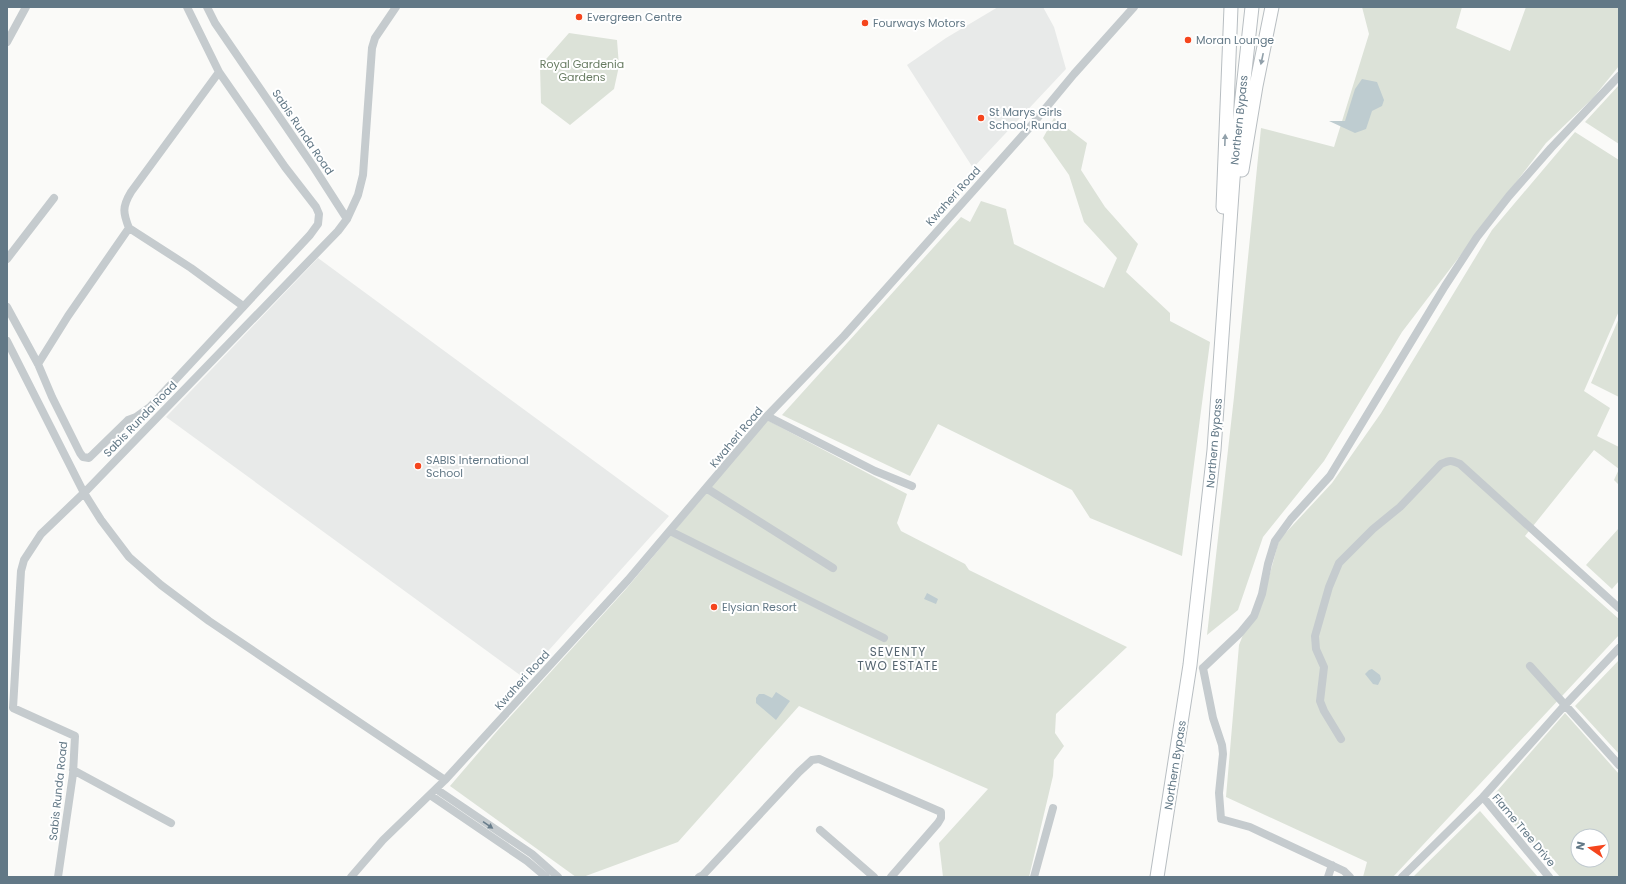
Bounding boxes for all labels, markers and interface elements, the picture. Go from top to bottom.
place label: Evergreen Centre [587,9,682,25]
marker: Evergreen Centre [574,12,584,22]
place label: Fourways Motors [873,15,966,31]
marker: Fourways Motors [860,18,870,28]
place label: Moran Lounge [1196,32,1274,48]
marker: Moran Lounge [1183,35,1193,45]
one-way arrow [1258,53,1264,65]
park label: Royal Gardenia Gardens [540,56,624,85]
street label: Northern Bypass [1226,74,1252,166]
street label: Sabis Runda Road [268,86,338,178]
place label: St Marys Girls School, Runda [989,104,1067,133]
marker: St Marys Girls School, Runda [976,113,986,123]
one-way arrow [1222,134,1229,146]
street label: Kwaheri Road [922,163,984,229]
street label: Sabis Runda Road [100,378,180,460]
street label: Northern Bypass [1202,397,1226,489]
street label: Kwaheri Road [706,403,766,471]
place label: SABIS International School [426,452,529,481]
marker: SABIS International School [413,461,423,471]
place label: Elysian Resort [722,599,797,615]
marker: Elysian Resort [709,602,719,612]
district label: SEVENTY TWO ESTATE [857,643,939,674]
street label: Kwaheri Road [491,647,553,713]
street label: Northern Bypass [1160,719,1190,811]
street label: Sabis Runda Road [45,740,71,842]
street label: Flame Tree Drive [1489,790,1559,870]
one-way arrow [483,821,494,829]
north arrow [1570,828,1610,868]
text: N [1572,840,1589,852]

